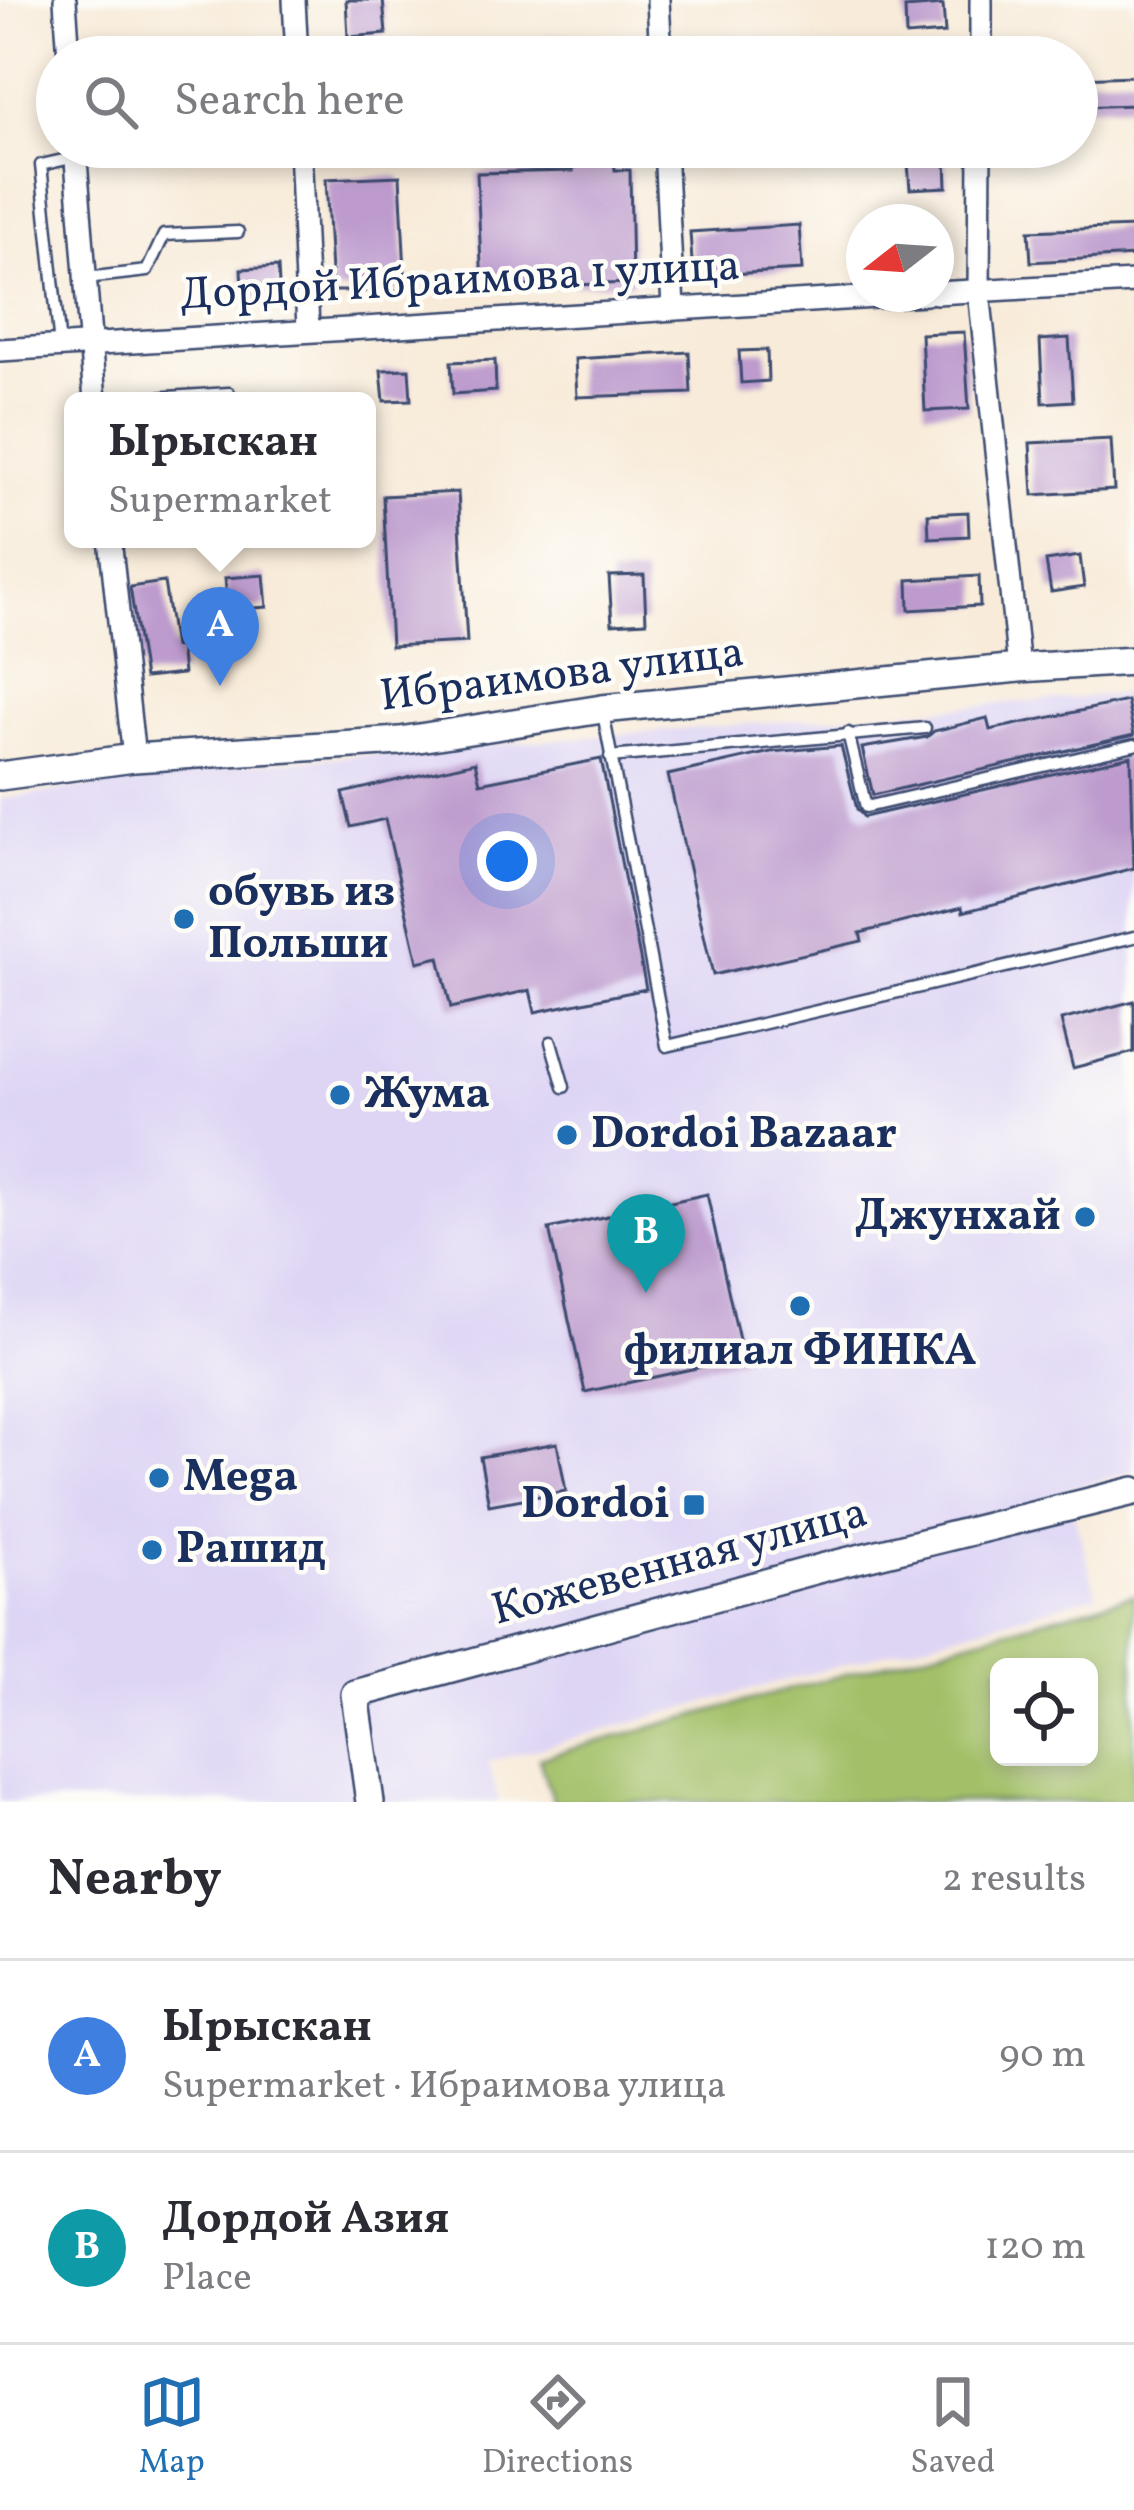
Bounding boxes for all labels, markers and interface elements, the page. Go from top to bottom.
search box [36,36,1098,168]
icon: search [78,69,144,135]
text: Search here [174,71,405,134]
north arrow [846,204,954,312]
street label: Дордой Ибраимова 1 улица [178,236,742,328]
popup [64,392,376,548]
text: Ырыскан [108,412,318,475]
text: Supermarket [108,475,332,529]
pin: A [181,587,259,686]
street label: Ибраимова улица [376,622,748,730]
your location [477,831,537,891]
place label: обувь из Польши [208,862,395,977]
marker: обувь из Польши [171,906,197,932]
place label: Жума [364,1064,490,1127]
marker: Жума [327,1082,353,1108]
place label: Dordoi Bazaar [591,1104,897,1167]
marker: Dordoi Bazaar [554,1122,580,1148]
place label: Джунхай [855,1186,1061,1249]
pin: B [607,1194,685,1293]
marker: Джунхай [1072,1204,1098,1230]
marker: филиал ФИНКА [787,1293,813,1319]
place label: филиал ФИНКА [623,1321,977,1384]
place label: Mega [183,1447,298,1510]
marker: Mega [146,1465,172,1491]
place label: Dordoi [521,1474,670,1537]
street label: Кожевенная улица [485,1483,875,1643]
marker: Dordoi [681,1492,707,1518]
place label: Рашид [176,1519,326,1582]
marker: Рашид [139,1537,165,1563]
map controls [990,1658,1098,1766]
button: locate [990,1658,1098,1766]
text: Nearby [48,1845,222,1916]
text: 2 results [942,1853,1086,1907]
text: Ырыскан [162,1997,372,2060]
text: A [73,2029,101,2083]
text: 90 m [999,2029,1086,2083]
text: Supermarket · Ибраимова улица [162,2060,726,2114]
text: Дордой Азия [162,2189,449,2252]
text: B [74,2221,100,2275]
text: 120 m [985,2221,1086,2275]
text: Place [162,2252,252,2306]
tab: Map [139,2369,205,2487]
tab: Directions [482,2369,633,2487]
tab: Saved [910,2369,995,2487]

